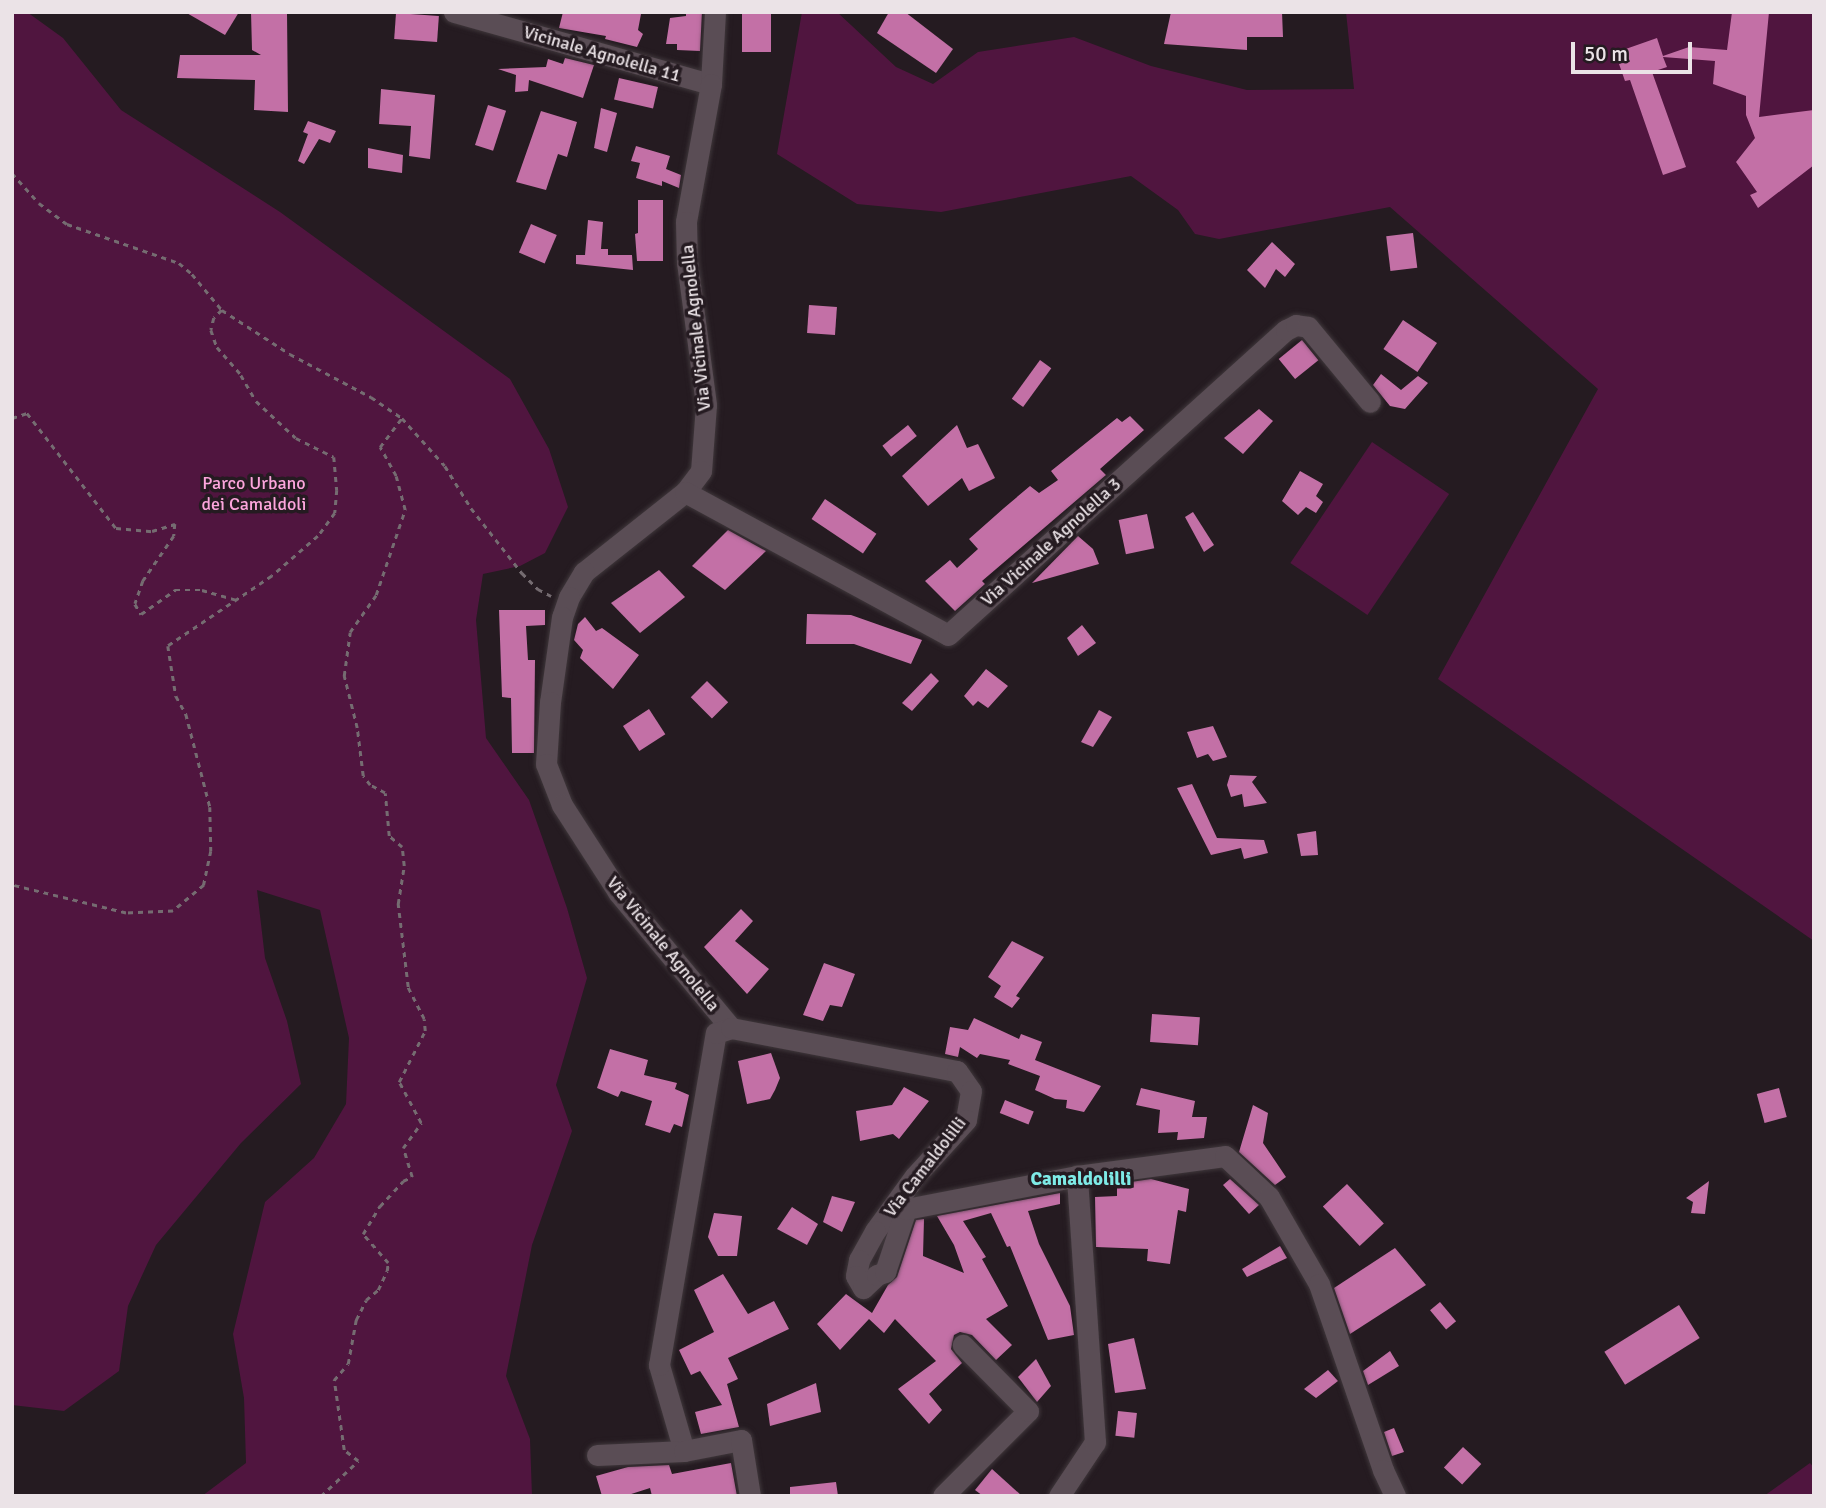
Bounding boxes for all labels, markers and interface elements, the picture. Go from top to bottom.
street label: Vicinale Agnolella 11 [521,21,683,87]
scale bar [1574,28,1695,72]
text: 50 m [1584,41,1628,67]
street label: Via Vicinale Agnolella [677,244,715,412]
park label: Parco Urbano dei Camaldoli [202,473,306,516]
street label: Via Vicinale Agnolella 3 [977,473,1125,611]
street label: Via Vicinale Agnolella [602,872,724,1016]
street label: Via Camaldolilli [879,1113,971,1221]
district label: Camaldolilli [1031,1169,1131,1191]

